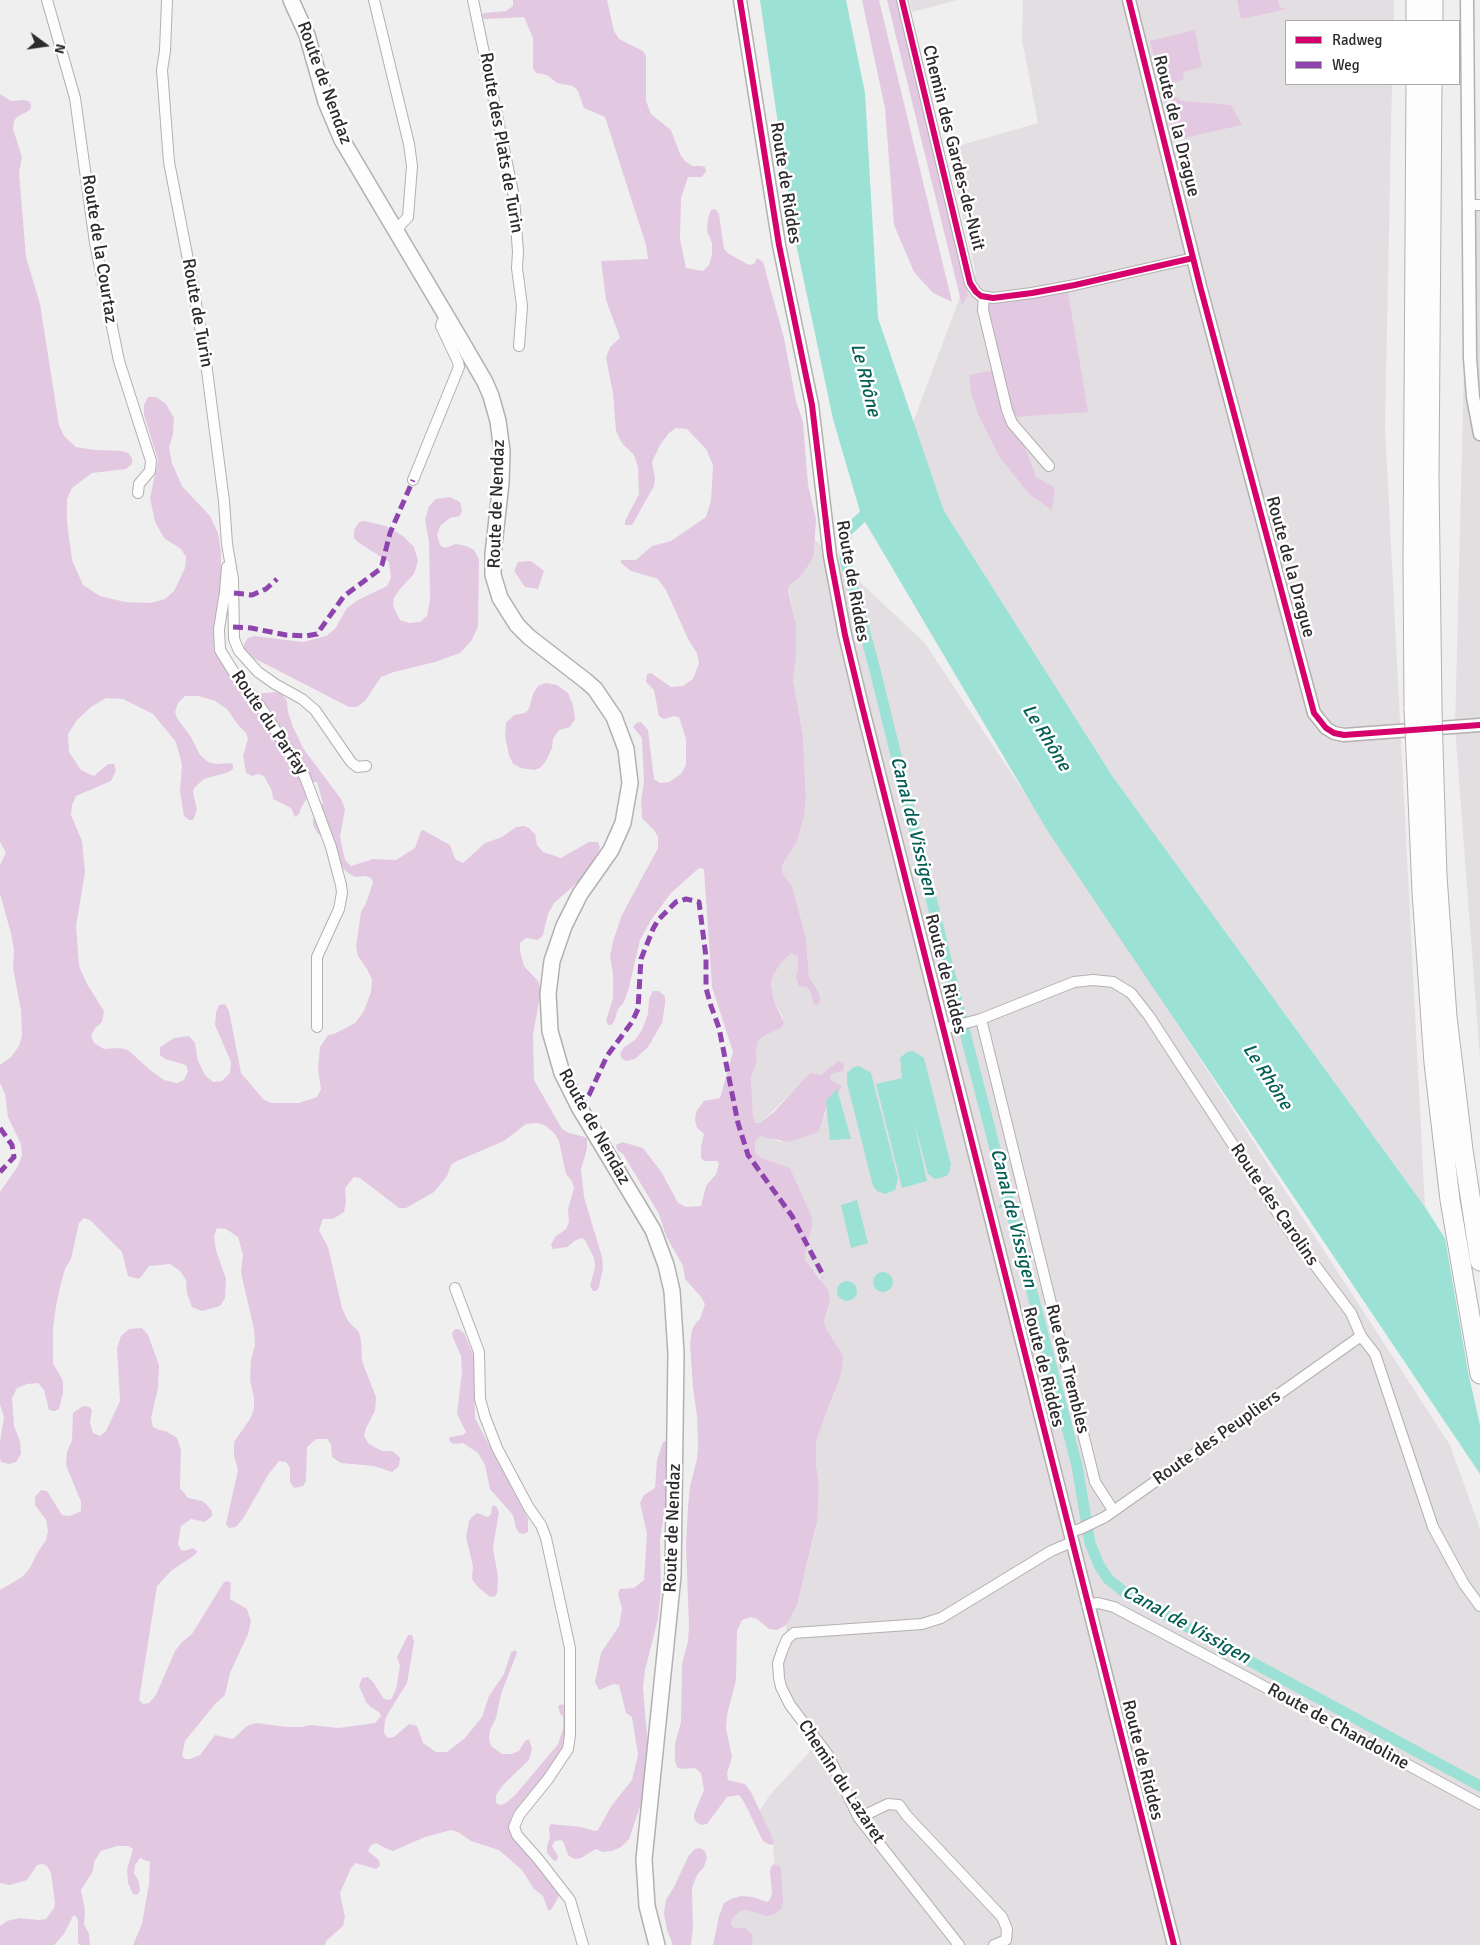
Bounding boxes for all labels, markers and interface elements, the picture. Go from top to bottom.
street label: Route de Nendaz [292,19,356,147]
north arrow [20,20,70,70]
legend [1285,20,1460,85]
text: Radweg [1332,31,1382,49]
text: N [51,42,69,56]
street label: Chemin des Gardes-de-Nuit [917,43,989,253]
street label: Route des Plats de Turin [474,51,528,235]
street label: Route de la Drague [1148,53,1204,199]
text: Weg [1332,56,1360,74]
street label: Route de Riddes [765,121,805,245]
street label: Route de la Courtaz [77,173,121,325]
street label: Route de Turin [177,257,217,369]
water label: Le Rhône [845,341,885,419]
street label: Route de Nendaz [484,439,510,569]
street label: Route de la Drague [1261,494,1319,640]
street label: Route de Riddes [831,519,873,643]
street label: Route du Parfay [226,667,312,779]
water label: Le Rhône [1017,700,1075,776]
water label: Canal de Vissigen [885,754,941,898]
street label: Route de Riddes [920,912,970,1036]
water label: Le Rhône [1237,1039,1297,1115]
street label: Route de Nendaz [553,1065,635,1189]
street label: Route des Carolins [1225,1140,1323,1270]
water label: Canal de Vissigen [985,1146,1041,1290]
street label: Rue des Trembles [1040,1302,1094,1436]
street label: Route de Riddes [1018,1305,1068,1429]
street label: Route des Peupliers [1149,1386,1285,1490]
street label: Route de Nendaz [660,1463,686,1593]
water label: Canal de Vissigen [1118,1581,1254,1669]
street label: Route de Chandoline [1263,1679,1413,1775]
street label: Route de Riddes [1117,1698,1167,1822]
street label: Chemin du Lazaret [793,1716,889,1848]

